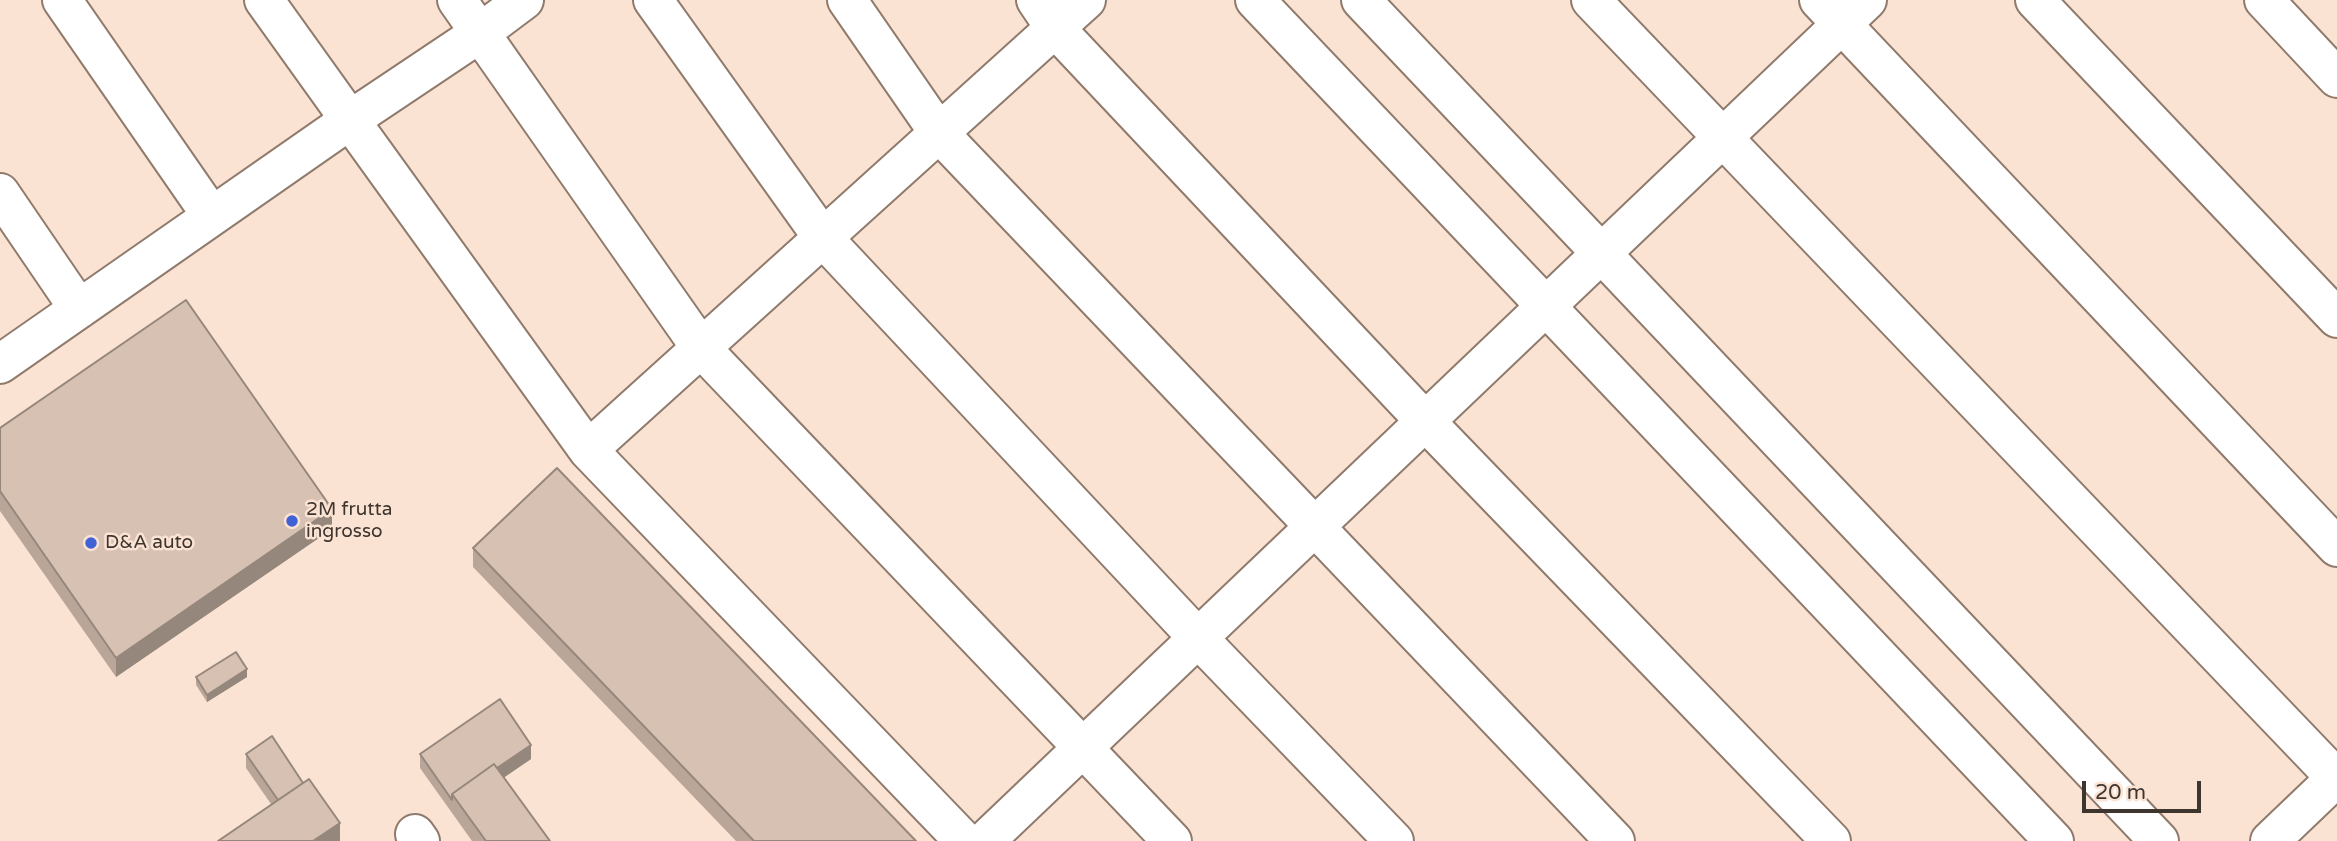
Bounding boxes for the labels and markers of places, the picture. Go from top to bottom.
place label: 2M frutta ingrosso [306,499,393,543]
marker: 2M frutta ingrosso [284,513,300,529]
place label: D&A auto [105,532,193,554]
marker: D&A auto [83,535,99,551]

